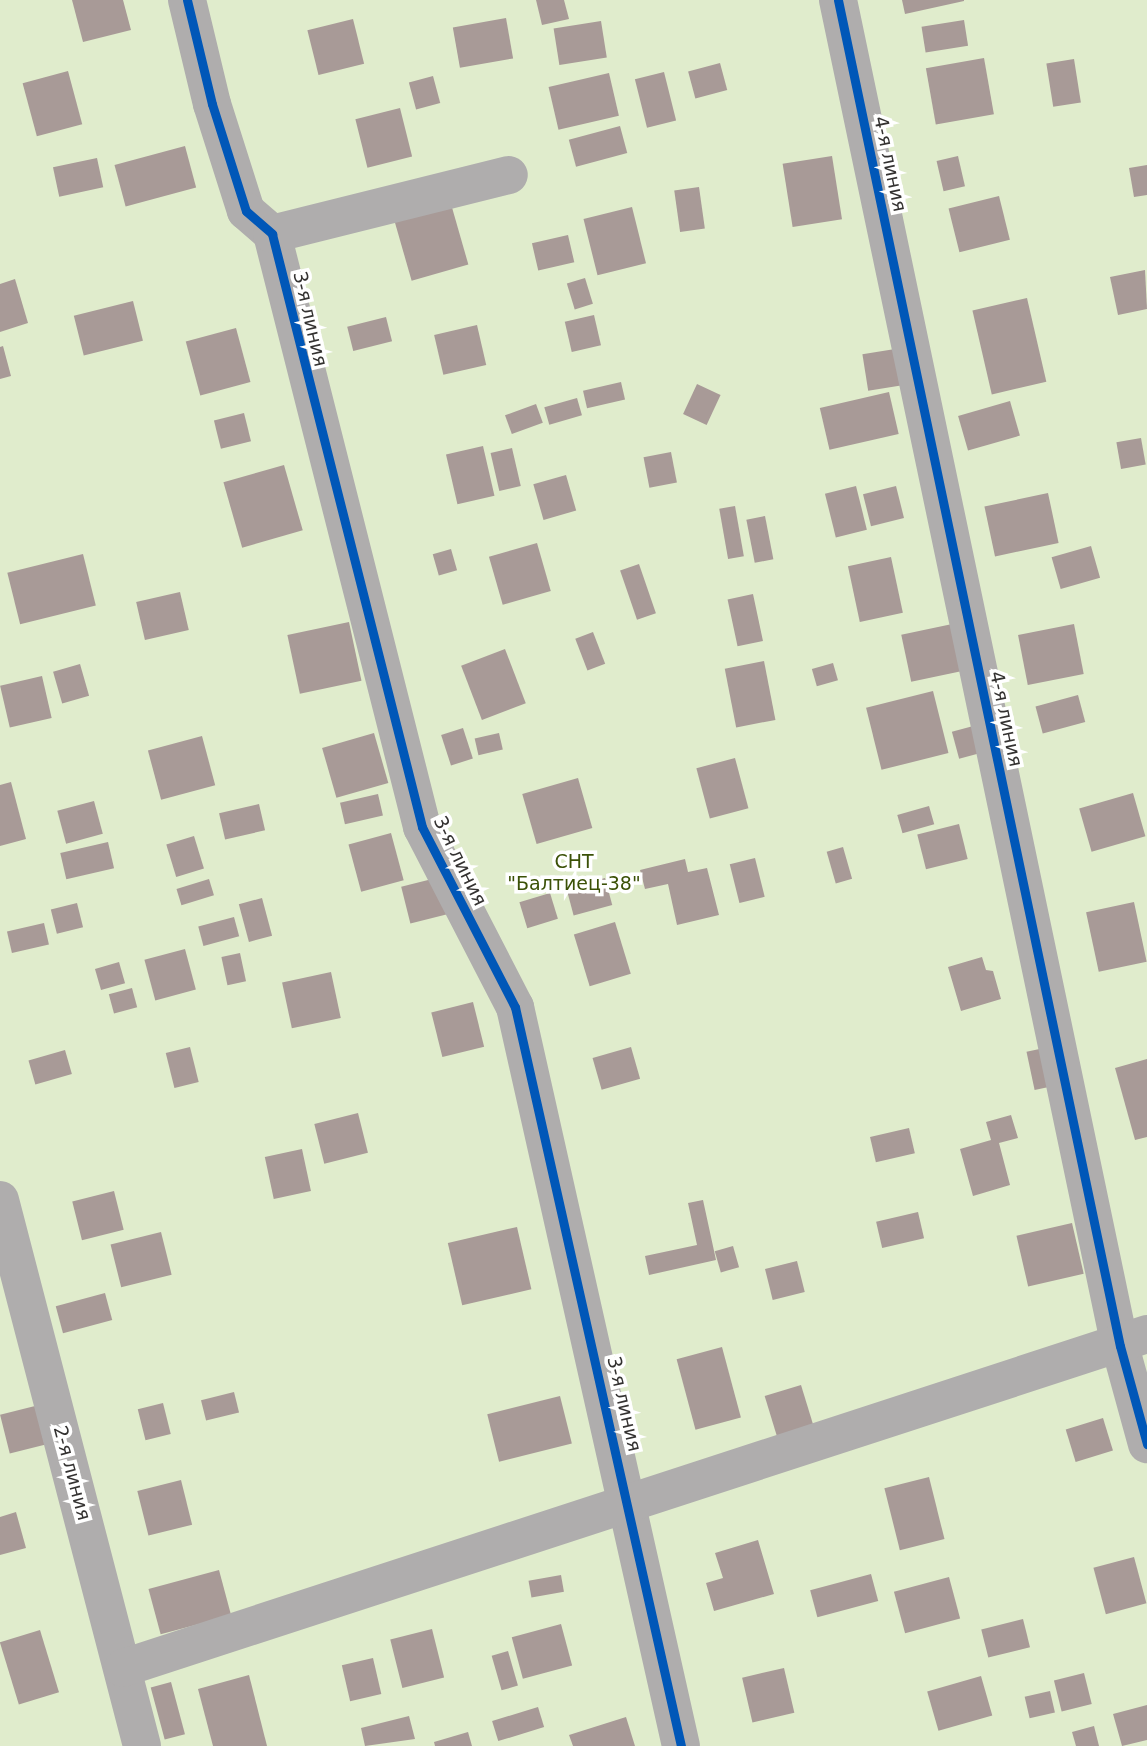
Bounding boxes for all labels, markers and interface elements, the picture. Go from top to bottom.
street label: 4-я линия [869,114,911,214]
street label: 3-я линия [288,269,332,369]
street label: 4-я линия [985,669,1027,769]
street label: 3-я линия [428,812,492,910]
park label: СНТ "Балтиец-38" [507,851,641,895]
street label: 3-я линия [602,1354,646,1454]
street label: 2-я линия [48,1423,96,1523]

